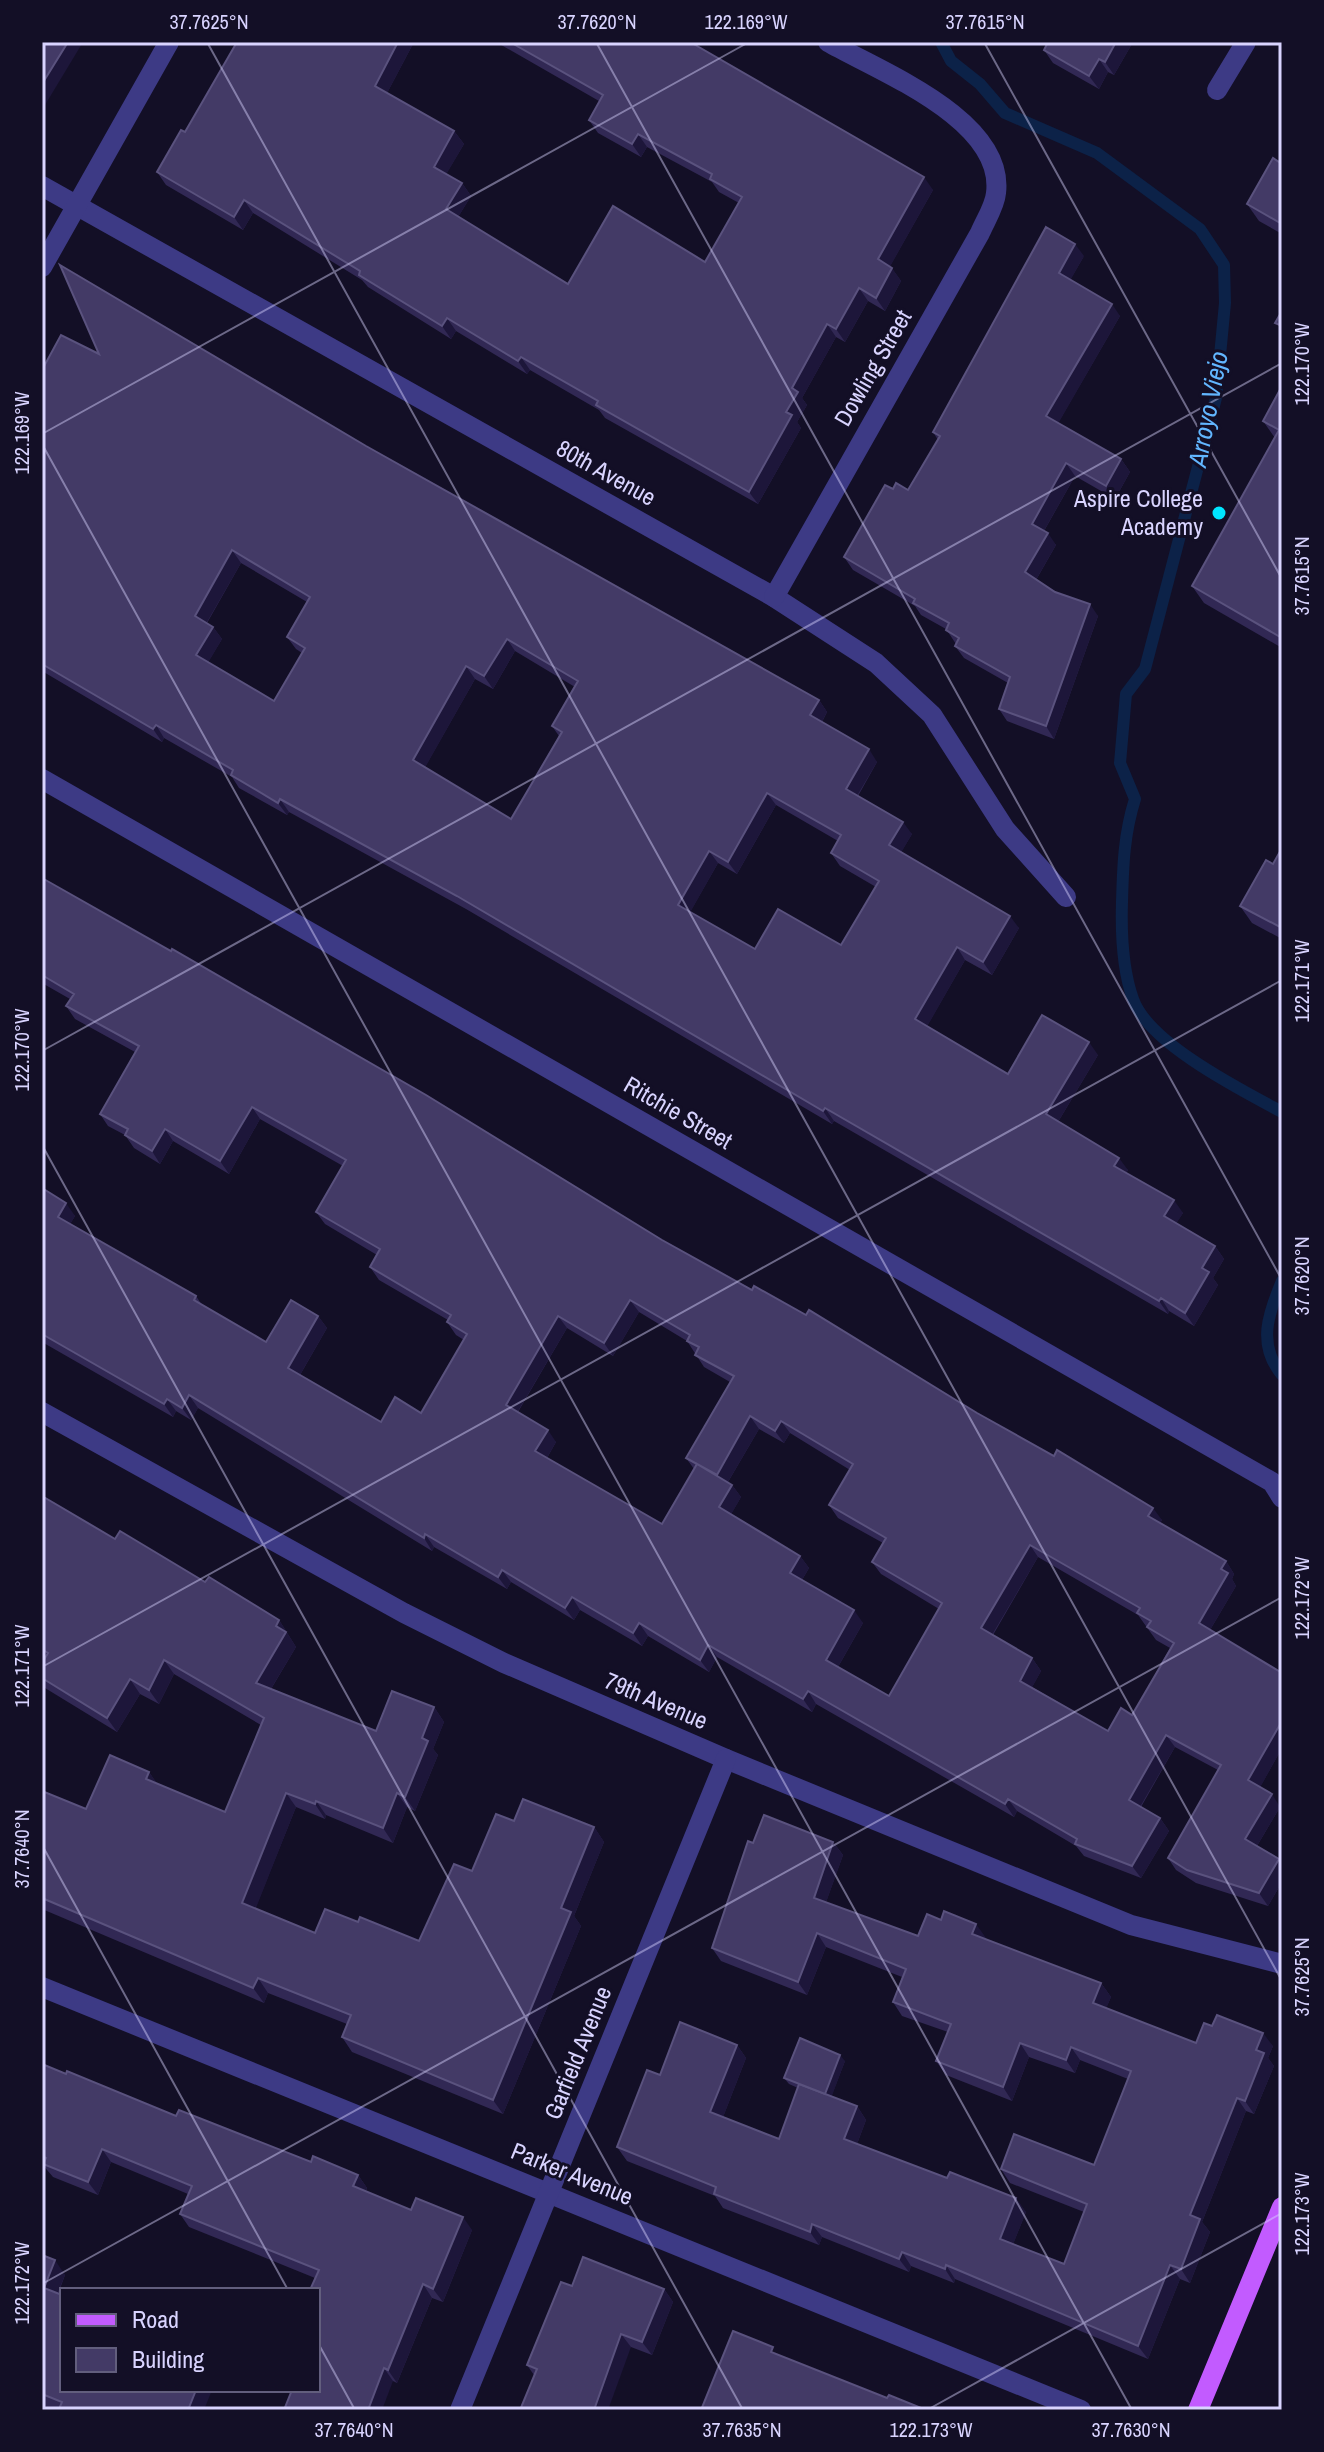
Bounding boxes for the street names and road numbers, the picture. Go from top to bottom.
street label: Dowling Street [826,303,919,431]
street label: 80th Avenue [551,432,662,513]
street label: Ritchie Street [618,1068,739,1156]
street label: 79th Avenue [600,1664,713,1736]
street label: Garfield Avenue [536,1981,618,2124]
street label: Parker Avenue [507,2134,638,2212]

